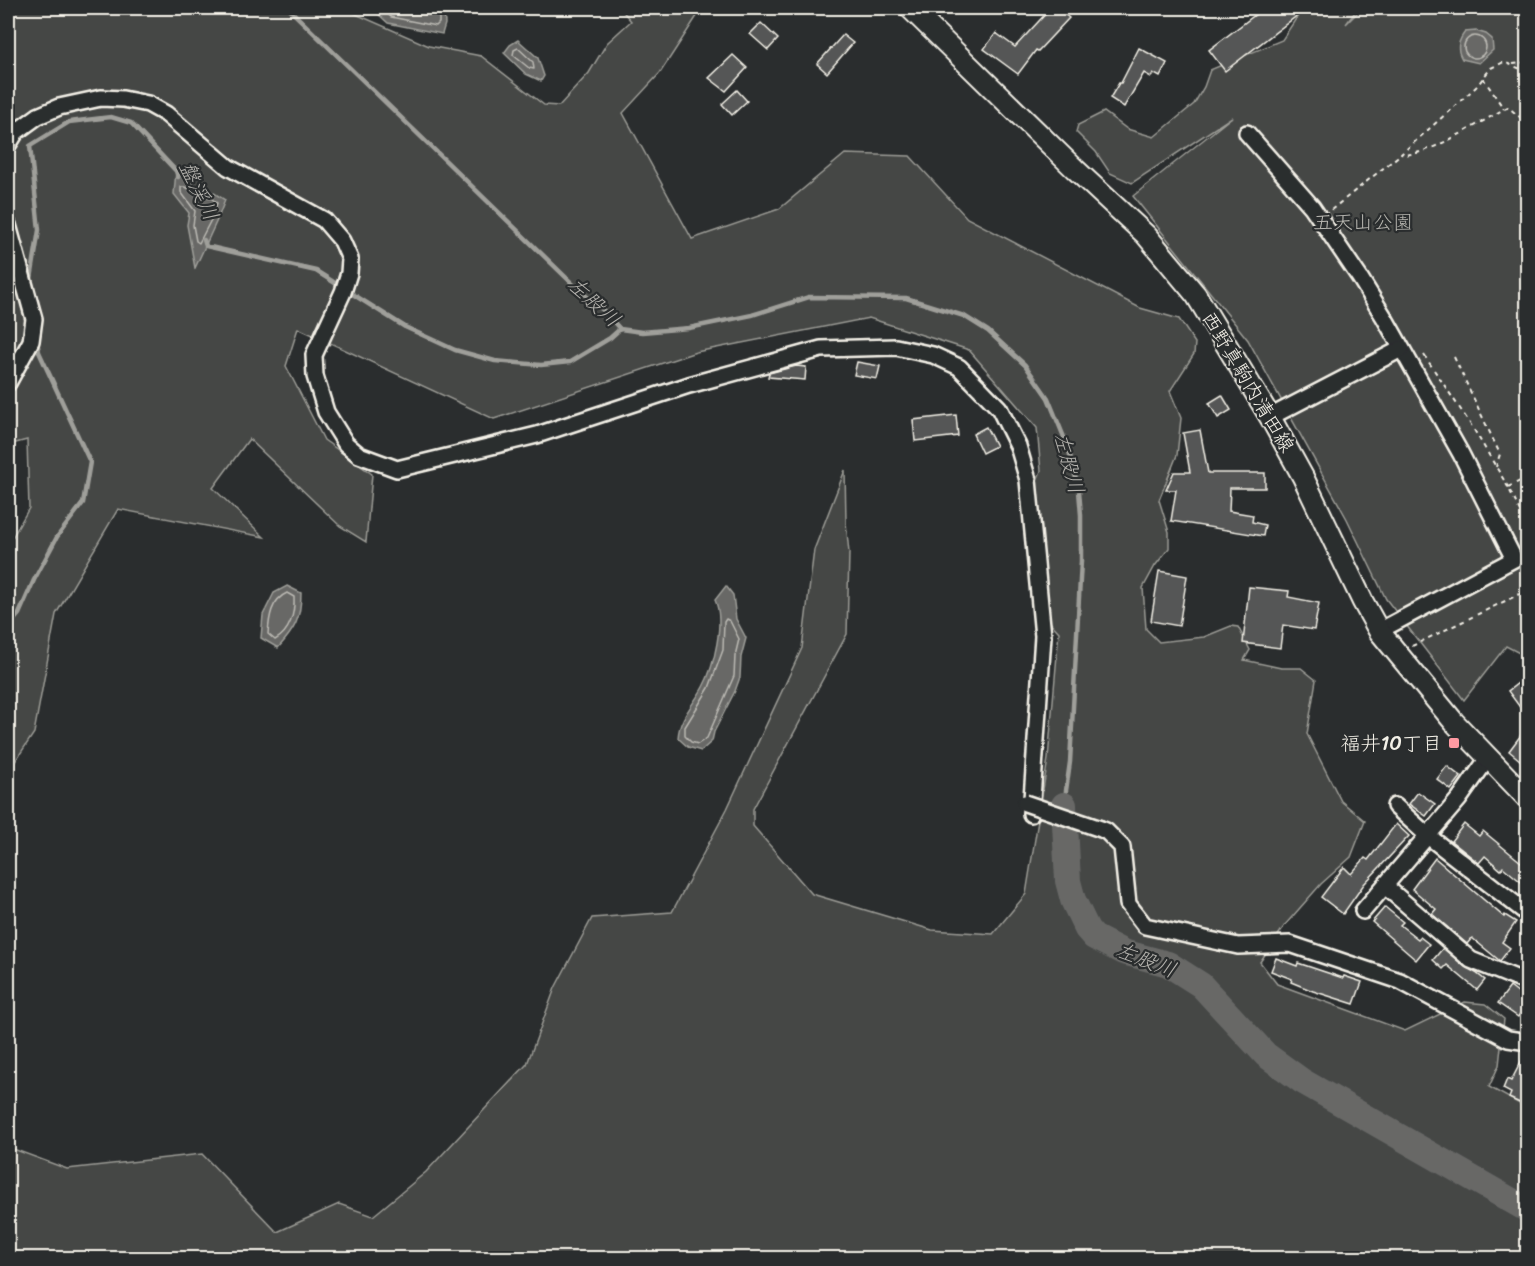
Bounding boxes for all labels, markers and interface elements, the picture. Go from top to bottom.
water label: 盤渓川 [168,154,230,228]
park label: 五天山公園 [1313,205,1413,240]
water label: 左股川 [558,267,630,337]
street label: 西野真駒内清田線 [1192,304,1304,460]
water label: 左股川 [1042,428,1096,498]
place label: 福井10丁目 [1341,726,1442,761]
marker: 福井10丁目 [1447,736,1461,750]
water label: 左股川 [1110,931,1182,989]

